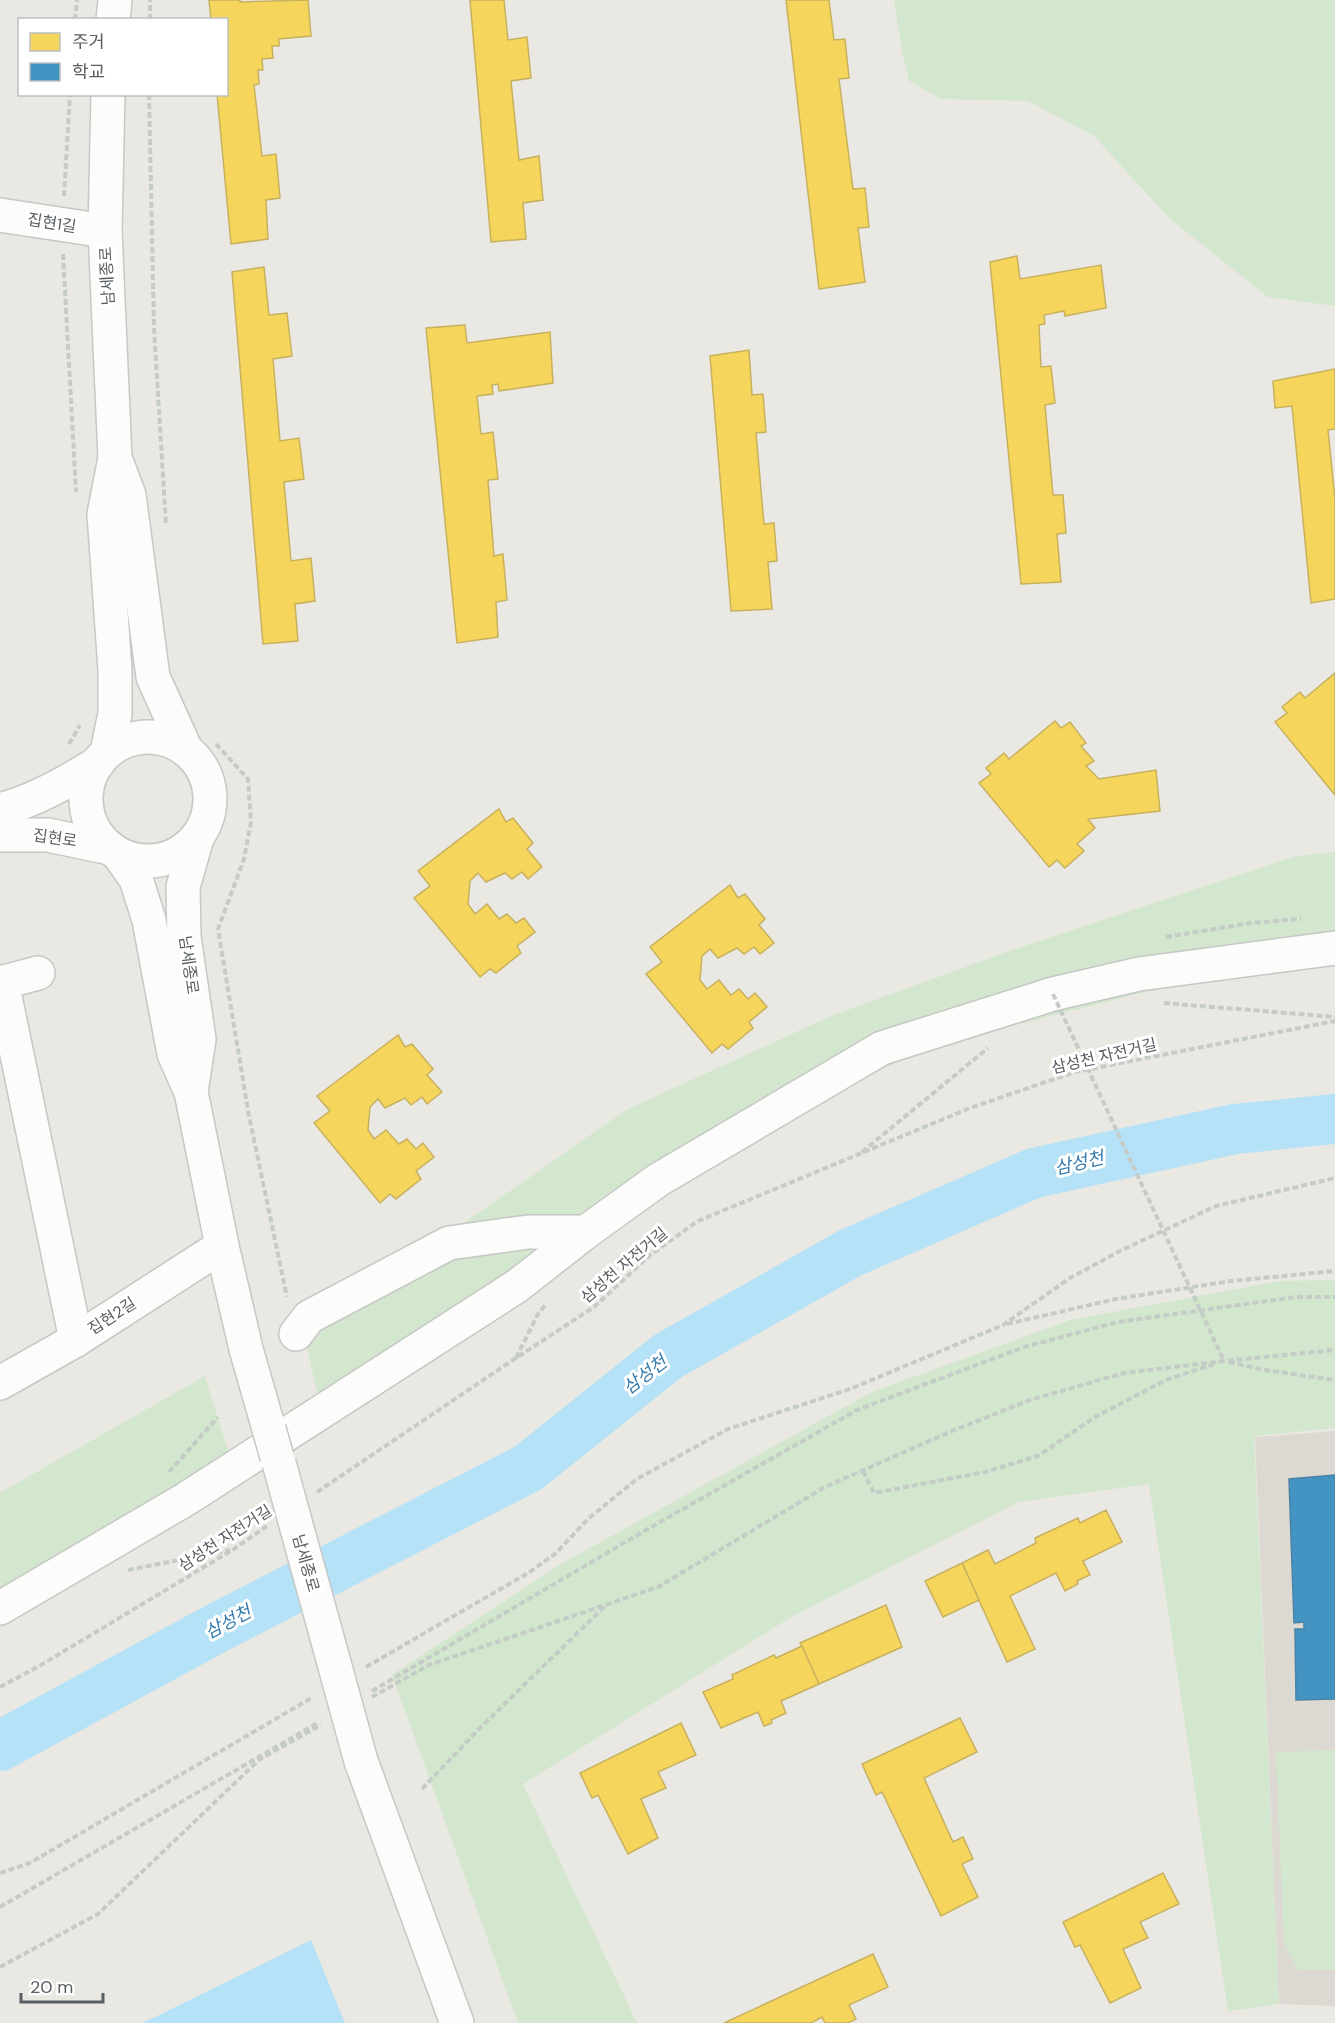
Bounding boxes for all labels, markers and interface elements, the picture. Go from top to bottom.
legend [18,18,228,96]
text: 주거 [72,30,105,54]
text: 학교 [72,60,105,84]
street label: 집현1길 [26,209,78,237]
street label: 남세종로 [95,246,119,306]
street label: 집현로 [32,825,79,852]
street label: 남세종로 [175,934,204,996]
street label: 삼성천 자전거길 [1049,1034,1159,1078]
water label: 삼성천 [1052,1145,1108,1180]
street label: 삼성천 자전거길 [576,1222,672,1308]
street label: 집현2길 [84,1293,140,1339]
water label: 삼성천 [618,1349,674,1400]
street label: 삼성천 자전거길 [174,1500,276,1576]
street label: 남세종로 [288,1532,324,1594]
water label: 삼성천 [200,1599,258,1644]
scale bar [21,1966,104,2004]
text: 20 m [30,1975,73,1999]

